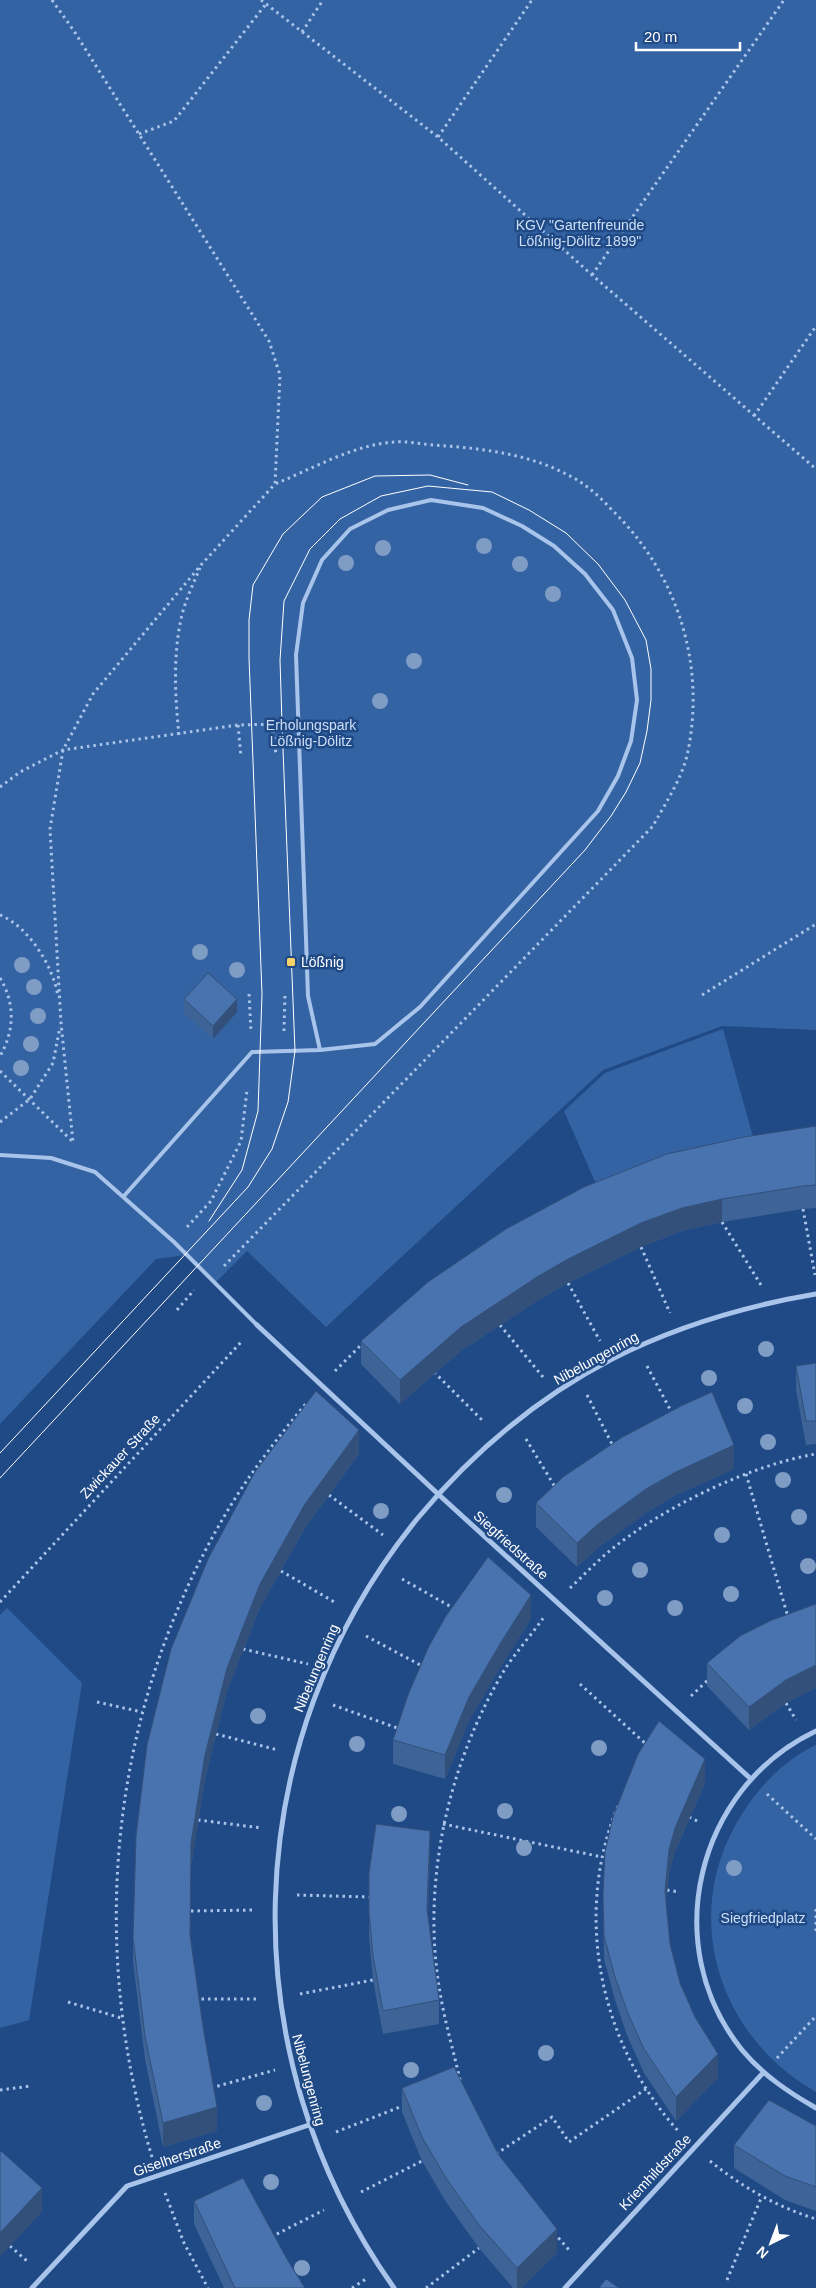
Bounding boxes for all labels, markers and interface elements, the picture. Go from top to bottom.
scale bar [636,20,740,52]
text: 20 m [644,28,677,45]
park label: KGV "Gartenfreunde Lößnig-Dölitz 1899" [516,217,645,249]
park label: Erholungspark Lößnig-Dölitz [266,717,357,749]
place label: Lößnig [301,954,344,970]
marker: Lößnig [285,956,297,968]
street label: Nibelungenring [551,1328,641,1388]
street label: Zwickauer Straße [77,1410,163,1502]
street label: Siegfriedstraße [470,1507,552,1583]
street label: Nibelungenring [290,1622,342,1714]
park label: Siegfriedplatz [721,1910,805,1926]
street label: Nibelungenring [289,2032,329,2128]
street label: Kriemhildstraße [616,2131,694,2213]
street label: Giselherstraße [131,2134,223,2180]
north arrow [746,2218,796,2268]
text: N [753,2243,771,2262]

